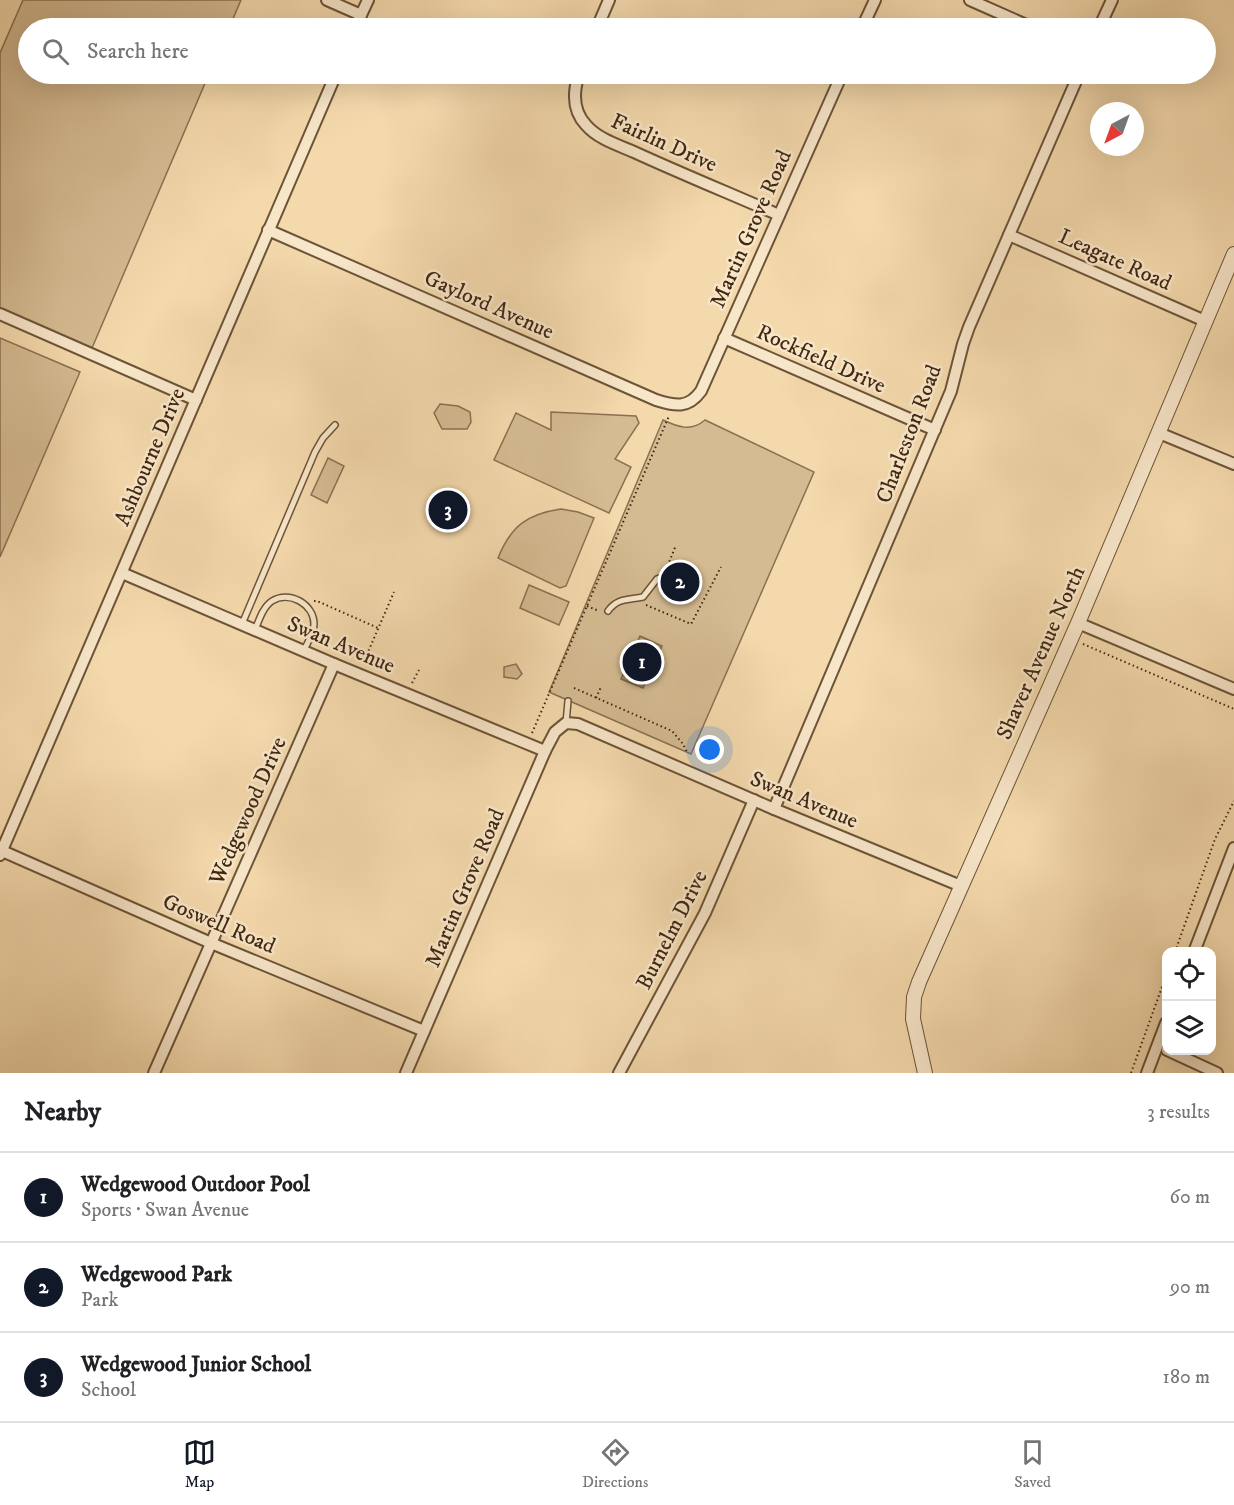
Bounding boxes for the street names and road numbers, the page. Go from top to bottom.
street label: Fairlin Drive [607,108,721,178]
street label: Martin Grove Road [704,146,798,312]
street label: Leagate Road [1054,223,1176,297]
street label: Gaylord Avenue [420,264,558,346]
street label: Rockfield Drive [752,319,890,399]
street label: Charleston Road [870,361,948,507]
street label: Ashbourne Drive [109,384,191,530]
street label: Shaver Avenue North [991,562,1092,744]
street label: Swan Avenue [283,610,399,680]
street label: Wedgewood Drive [203,733,293,890]
street label: Swan Avenue [746,765,862,835]
street label: Martin Grove Road [419,805,511,971]
street label: Burnelm Drive [630,866,714,994]
street label: Goswell Road [158,888,280,960]

